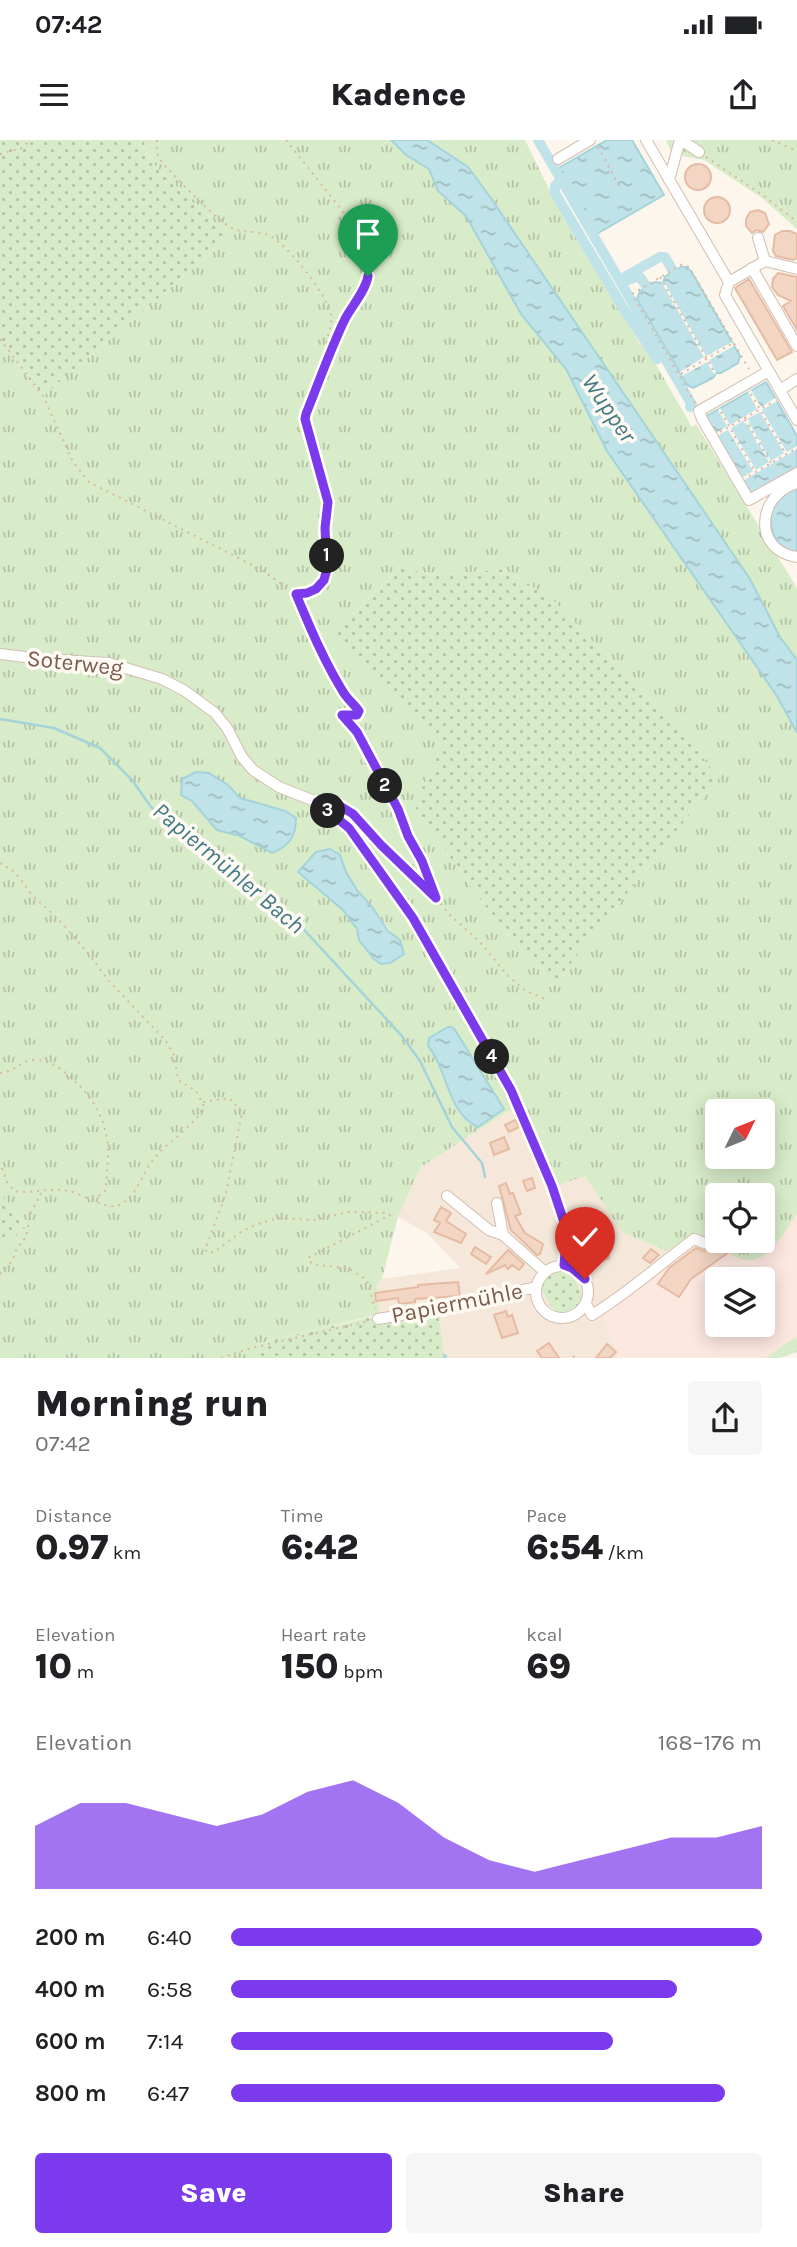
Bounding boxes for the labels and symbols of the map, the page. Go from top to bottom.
pin [338,204,398,276]
water label: Wupper [576,368,643,448]
pin: 1 [310,538,344,574]
street label: Soterweg [26,645,125,681]
pin: 2 [368,768,402,804]
pin: 3 [310,794,346,828]
water label: Papiermühler Bach [148,796,310,940]
pin: 4 [475,1040,510,1074]
north arrow [705,1099,775,1169]
pin [555,1207,615,1279]
street label: Papiermühle [389,1277,525,1329]

